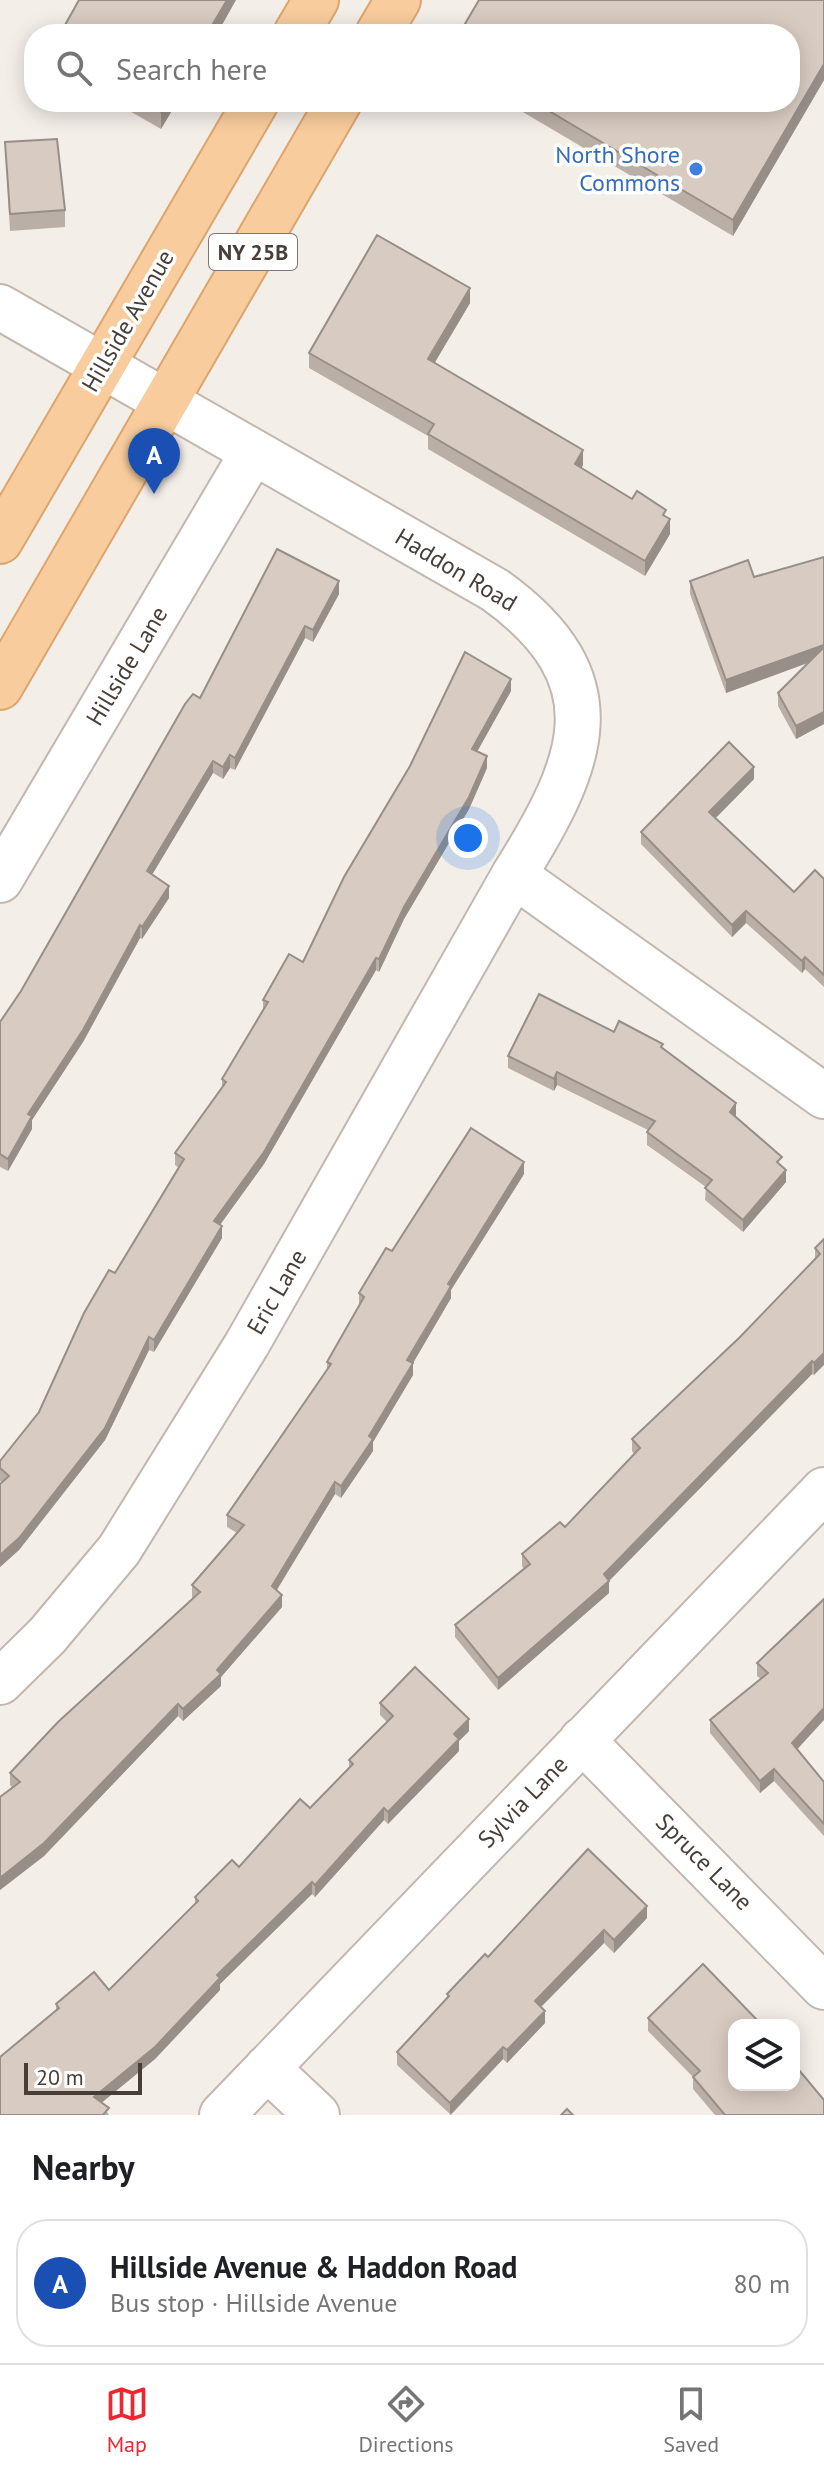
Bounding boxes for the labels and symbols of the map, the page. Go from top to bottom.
place label: North Shore Commons [555,139,680,198]
marker: North Shore Commons [687,160,705,178]
road number: NY 25B [209,234,297,270]
street label: Hillside Avenue [74,244,181,397]
pin: A [128,428,180,494]
street label: Haddon Road [390,521,523,618]
street label: Hillside Lane [79,600,174,731]
your location [448,818,488,858]
street label: Eric Lane [240,1244,313,1340]
street label: Sylvia Lane [471,1749,574,1854]
street label: Spruce Lane [649,1807,759,1917]
scale bar [24,2059,142,2095]

